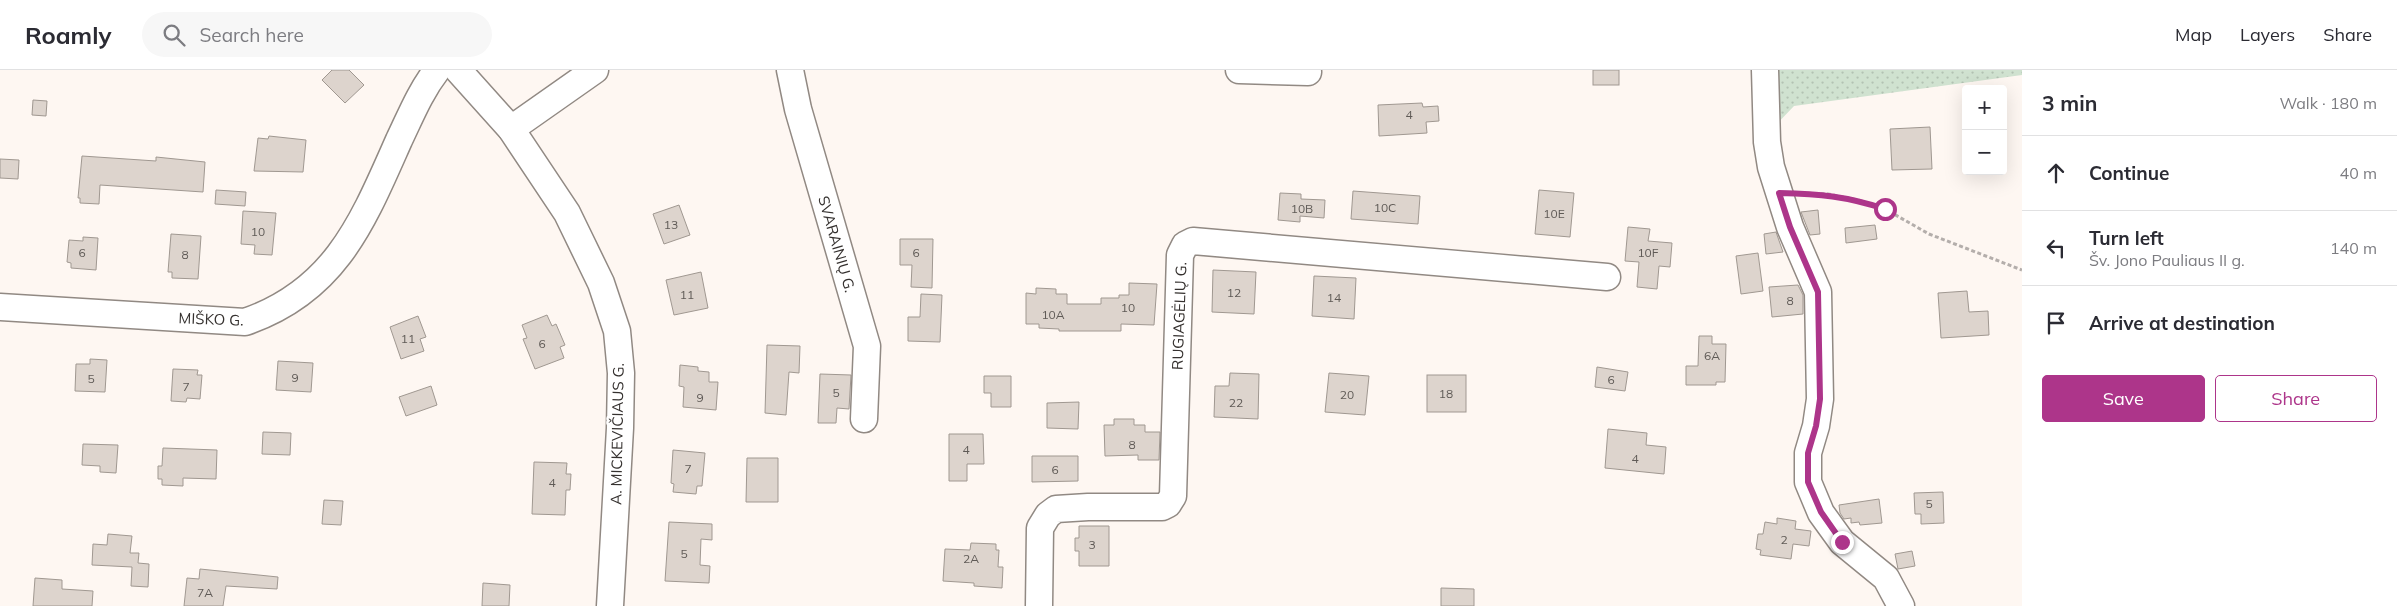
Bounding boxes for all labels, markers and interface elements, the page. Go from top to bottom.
search box [142,12,492,57]
text: Roamly [25,20,112,50]
icon: search [160,21,188,49]
text: Search here [200,23,304,47]
text: Map [2175,23,2212,46]
text: Layers [2240,23,2295,46]
text: Share [2323,23,2372,46]
map controls [1962,85,2007,175]
button: + [1962,85,2007,130]
text: 3 min [2042,90,2097,116]
text: Walk · 180 m [2279,93,2377,113]
house number: 4 [1405,107,1413,122]
button: − [1962,130,2007,175]
icon: ahead [2042,159,2070,187]
text: Continue [2089,161,2169,185]
text: 40 m [2340,163,2377,183]
street label: SVARAINIŲ G. [814,194,860,294]
route start [1874,198,1897,221]
house number: 10C [1374,200,1396,215]
house number: 10B [1291,201,1313,216]
house number: 10E [1543,206,1565,221]
house number: 13 [664,217,678,232]
house number: 10 [251,224,265,239]
text: Turn left [2089,226,2164,250]
icon: left [2042,234,2070,262]
text: 140 m [2330,238,2377,258]
house number: 6 [78,245,86,260]
house number: 6 [912,245,920,260]
house number: 10F [1637,245,1659,260]
house number: 8 [181,247,189,262]
text: Šv. Jono Pauliaus II g. [2089,250,2245,270]
street label: RUGIAGĖLIŲ G. [1168,262,1190,370]
house number: 12 [1227,285,1241,300]
house number: 11 [680,287,694,302]
house number: 14 [1327,290,1341,305]
house number: 8 [1786,293,1794,308]
house number: 10 [1121,300,1135,315]
house number: 10A [1041,307,1065,322]
street label: MIŠKO G. [178,308,244,330]
icon: arrive [2042,309,2070,337]
text: Arrive at destination [2089,311,2275,335]
house number: 11 [401,331,415,346]
house number: 6 [538,336,546,351]
house number: 6A [1704,348,1720,363]
street label: A. MICKEVIČIAUS G. [606,363,628,505]
house number: 9 [291,370,299,385]
house number: 5 [87,371,95,386]
house number: 6 [1607,372,1615,387]
button: Save [2042,375,2205,422]
button: Share [2215,375,2377,422]
house number: 7 [182,379,190,394]
house number: 5 [832,385,840,400]
house number: 18 [1439,386,1453,401]
house number: 20 [1340,387,1354,402]
house number: 9 [696,390,704,405]
house number: 22 [1229,395,1243,410]
house number: 8 [1128,437,1136,452]
house number: 4 [962,442,970,457]
house number: 4 [1631,451,1639,466]
house number: 7 [684,461,692,476]
house number: 6 [1051,462,1059,477]
house number: 4 [548,475,556,490]
house number: 5 [1925,496,1933,511]
route end [1831,531,1854,554]
house number: 2 [1780,532,1788,547]
house number: 3 [1088,537,1096,552]
house number: 5 [680,546,688,561]
house number: 2A [963,551,979,566]
house number: 7A [197,585,213,600]

